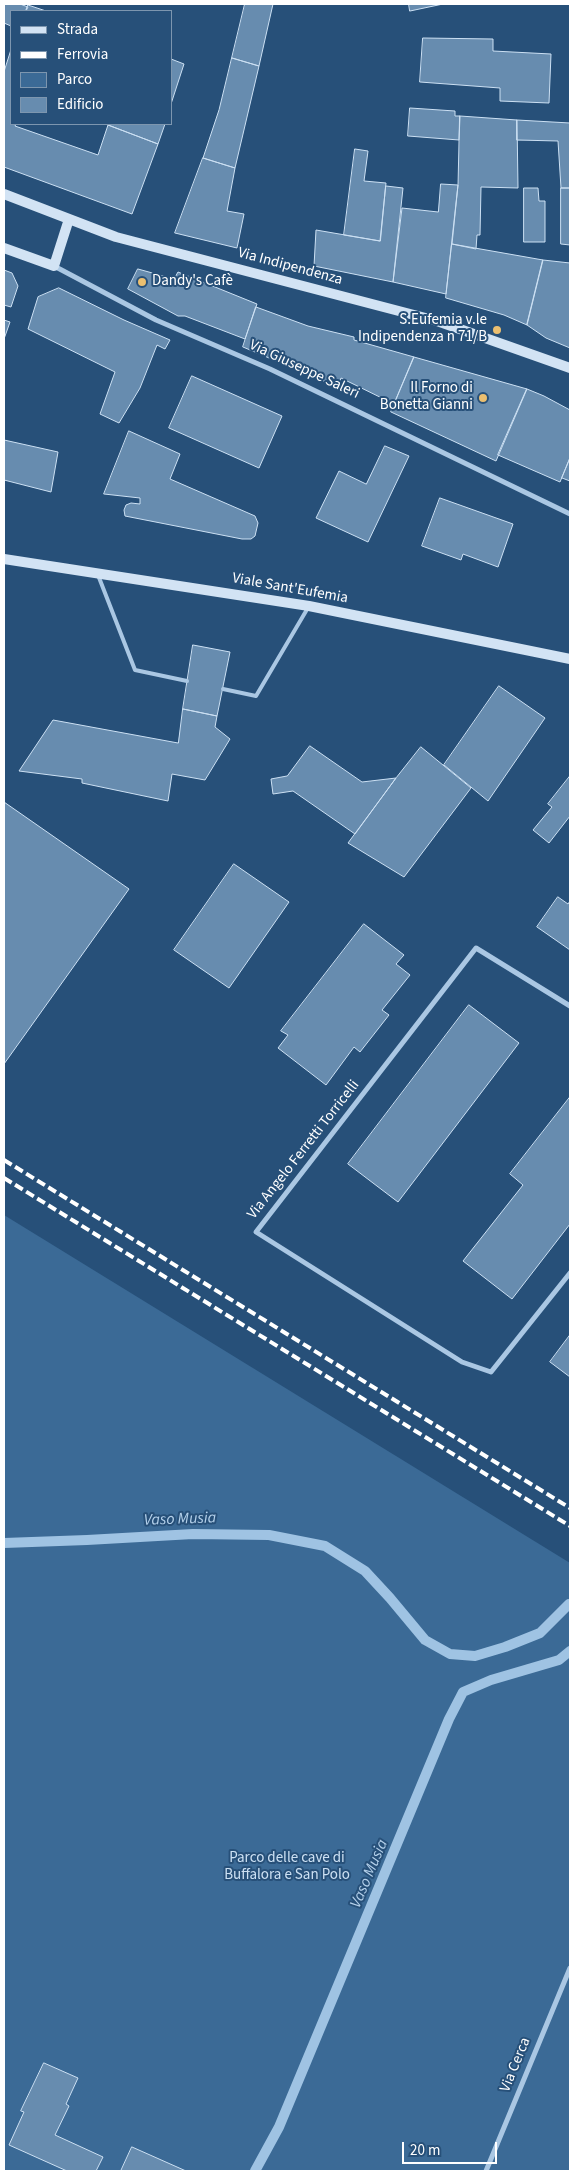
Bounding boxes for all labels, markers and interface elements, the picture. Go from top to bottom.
legend [10,10,172,125]
text: Strada [57,19,98,40]
text: Ferrovia [57,44,108,65]
text: Parco [57,69,92,90]
text: Edificio [57,94,104,115]
street label: Via Indipendenza [236,244,344,290]
place label: Dandy's Cafè [152,273,233,291]
marker: Dandy's Cafè [136,276,148,288]
place label: S.Eufemia v.le Indipendenza n 71/B [358,312,487,347]
marker: S.Eufemia v.le Indipendenza n 71/B [491,324,503,336]
street label: Via Giuseppe Saleri [246,337,362,403]
place label: Il Forno di Bonetta Gianni [380,380,473,415]
marker: Il Forno di Bonetta Gianni [477,392,489,404]
street label: Viale Sant'Eufemia [231,570,349,608]
street label: Via Angelo Ferretti Torricelli [244,1077,364,1223]
water label: Vaso Musia [144,1509,216,1531]
water label: Vaso Musia [347,1837,393,1911]
park label: Parco delle cave di Buffalora e San Polo [224,1850,350,1885]
street label: Via Cerca [497,2035,535,2095]
scale bar [404,2132,499,2164]
text: 20 m [410,2140,440,2161]

